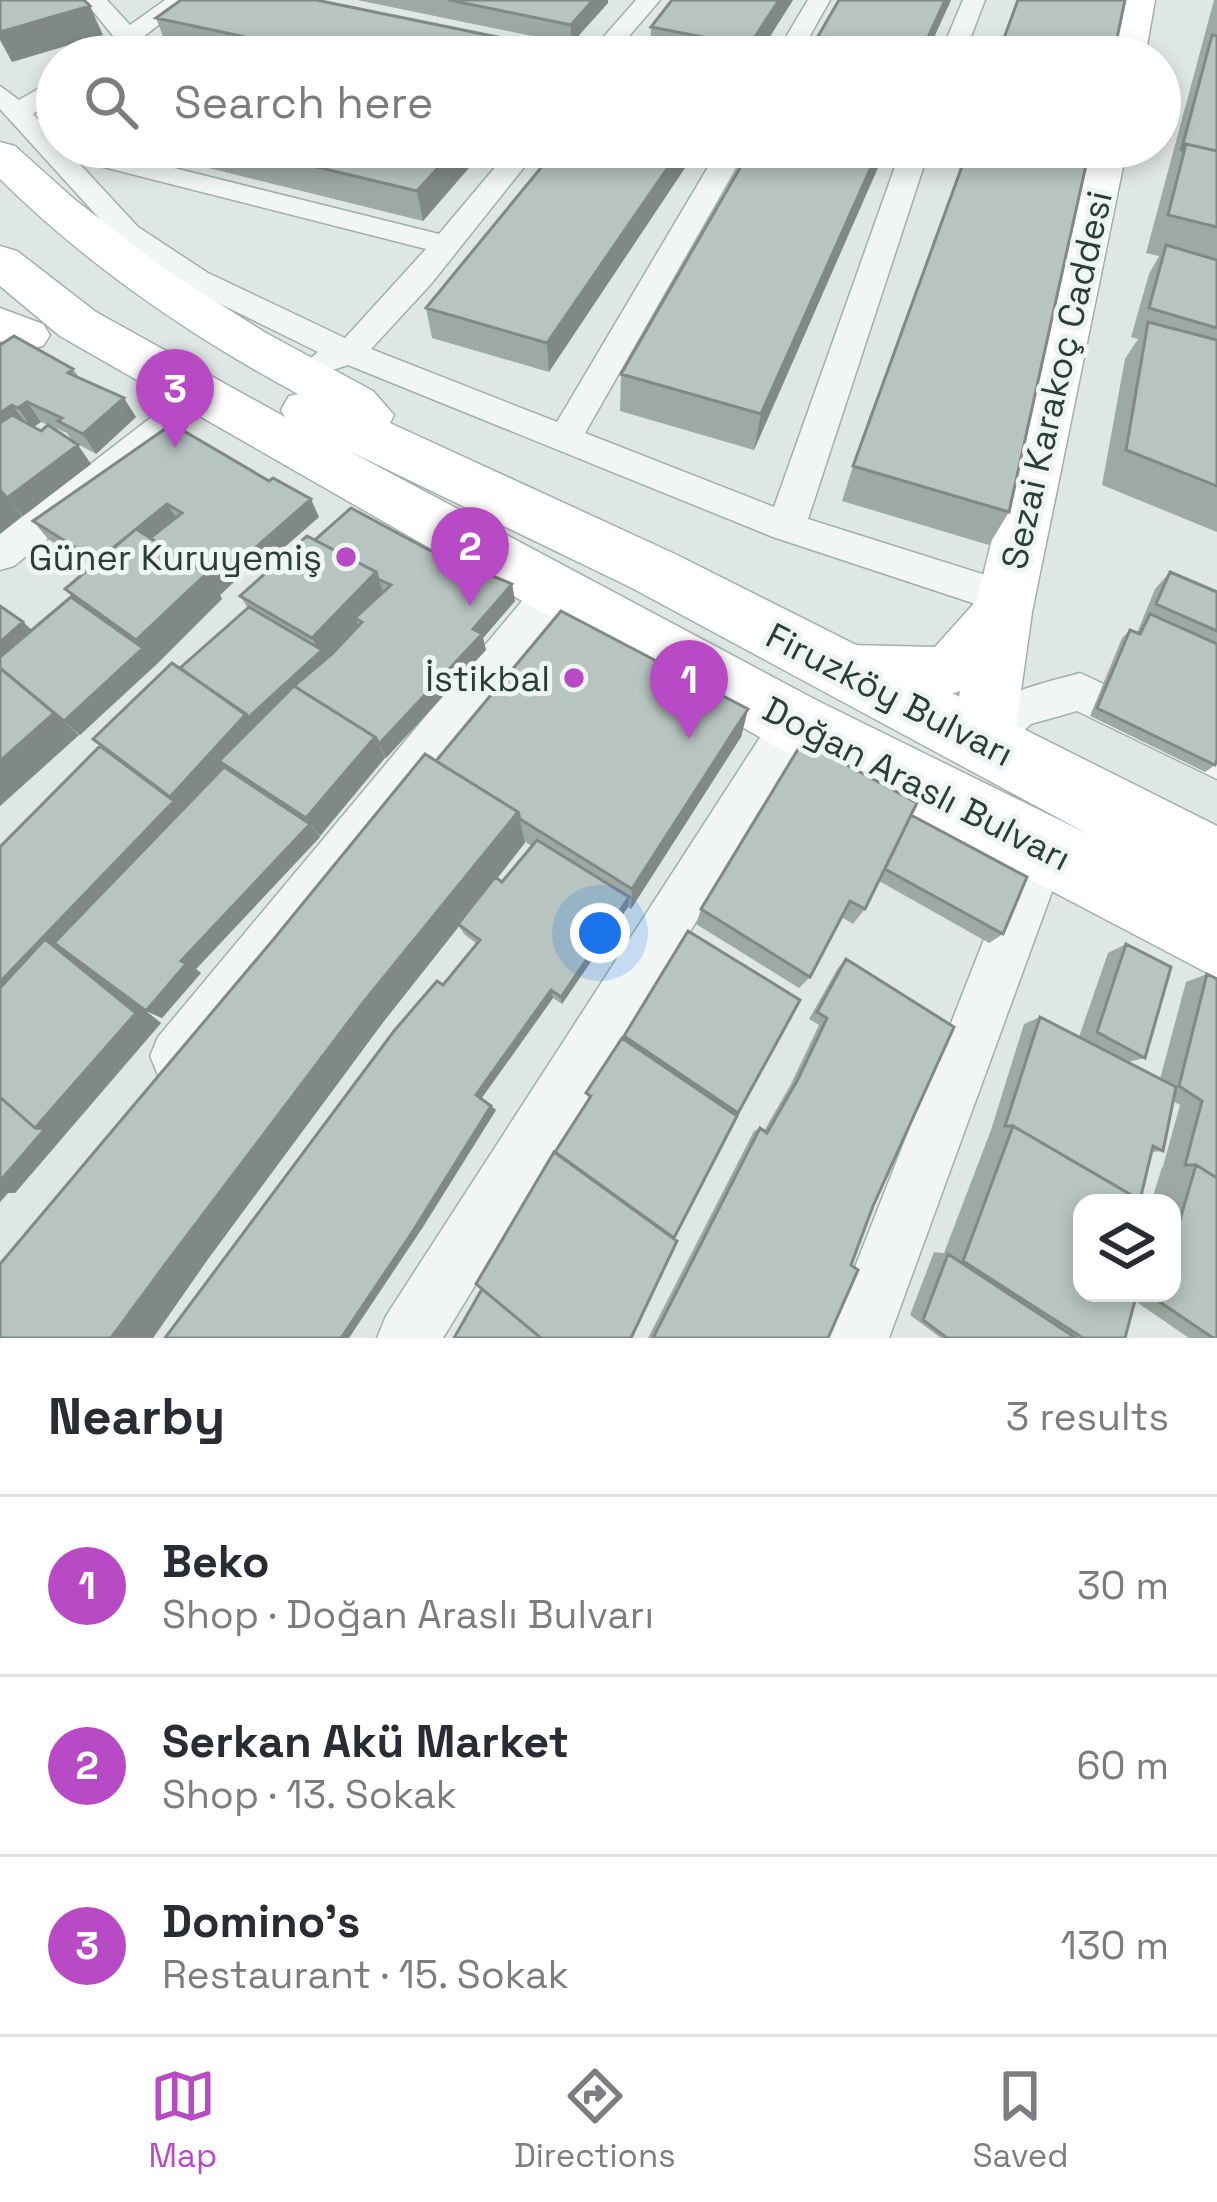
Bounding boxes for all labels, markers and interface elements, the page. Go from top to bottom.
search box [36,36,1181,168]
icon: search [78,69,144,135]
text: Search here [174,74,433,131]
street label: Sezai Karakoç Caddesi [991,187,1123,574]
pin: 3 [136,349,214,448]
pin: 2 [431,507,509,606]
place label: Güner Kuruyemiş [29,535,322,581]
marker: Güner Kuruyemiş [333,544,359,570]
street label: Firuzköy Bulvarı [758,613,1021,777]
pin: 1 [650,640,728,739]
place label: İstikbal [425,656,550,702]
marker: İstikbal [561,665,587,691]
street label: Doğan Araslı Bulvarı [755,686,1078,881]
your location [570,903,630,963]
map controls [1073,1194,1181,1302]
button: layers [1073,1194,1181,1302]
text: Nearby [48,1384,225,1449]
text: 3 results [1006,1392,1169,1441]
text: Beko [162,1533,269,1590]
text: 1 [78,1561,96,1610]
text: 30 m [1077,1561,1169,1610]
text: Shop · Doğan Araslı Bulvarı [162,1590,654,1639]
text: Serkan Akü Market [162,1713,569,1770]
text: 2 [75,1741,99,1790]
text: 60 m [1077,1741,1169,1790]
text: Shop · 13. Sokak [162,1770,457,1819]
text: Domino's [162,1893,360,1950]
text: 3 [75,1921,99,1970]
text: 130 m [1061,1921,1169,1970]
text: Restaurant · 15. Sokak [162,1950,569,1999]
tab: Map [148,2063,217,2177]
tab: Directions [514,2063,676,2177]
tab: Saved [972,2063,1069,2177]

